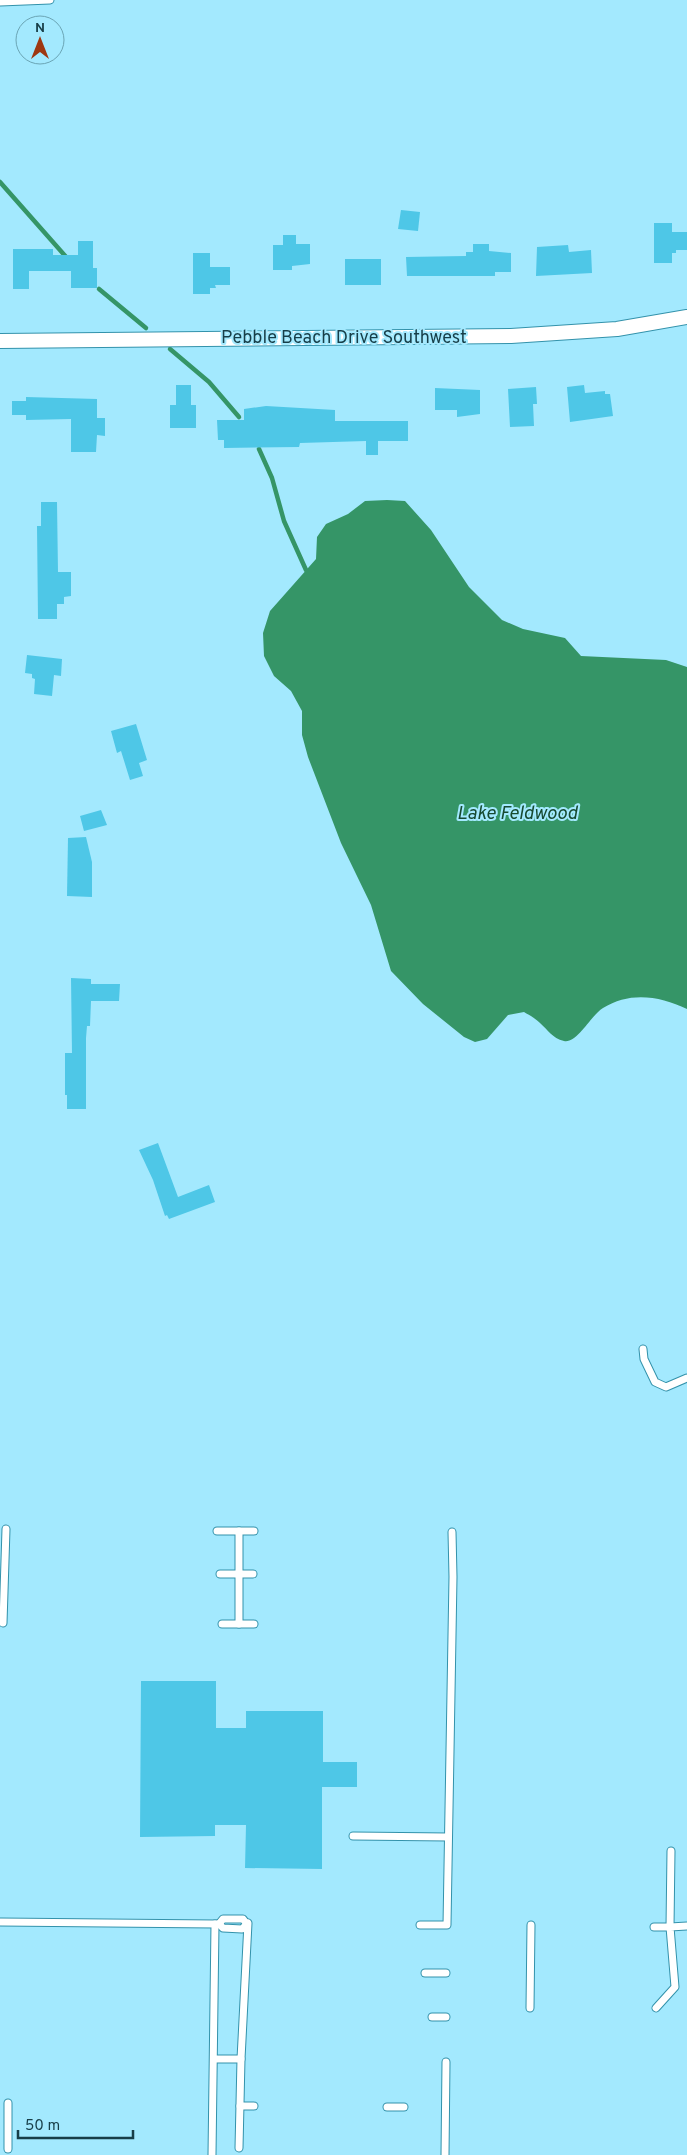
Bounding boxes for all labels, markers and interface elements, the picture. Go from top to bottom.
north arrow [15,15,65,65]
text: N [35,20,45,37]
street label: Pebble Beach Drive Southwest [221,327,467,350]
water label: Lake Feldwood [457,802,579,826]
scale bar [18,2108,132,2140]
text: 50 m [25,2117,60,2136]

